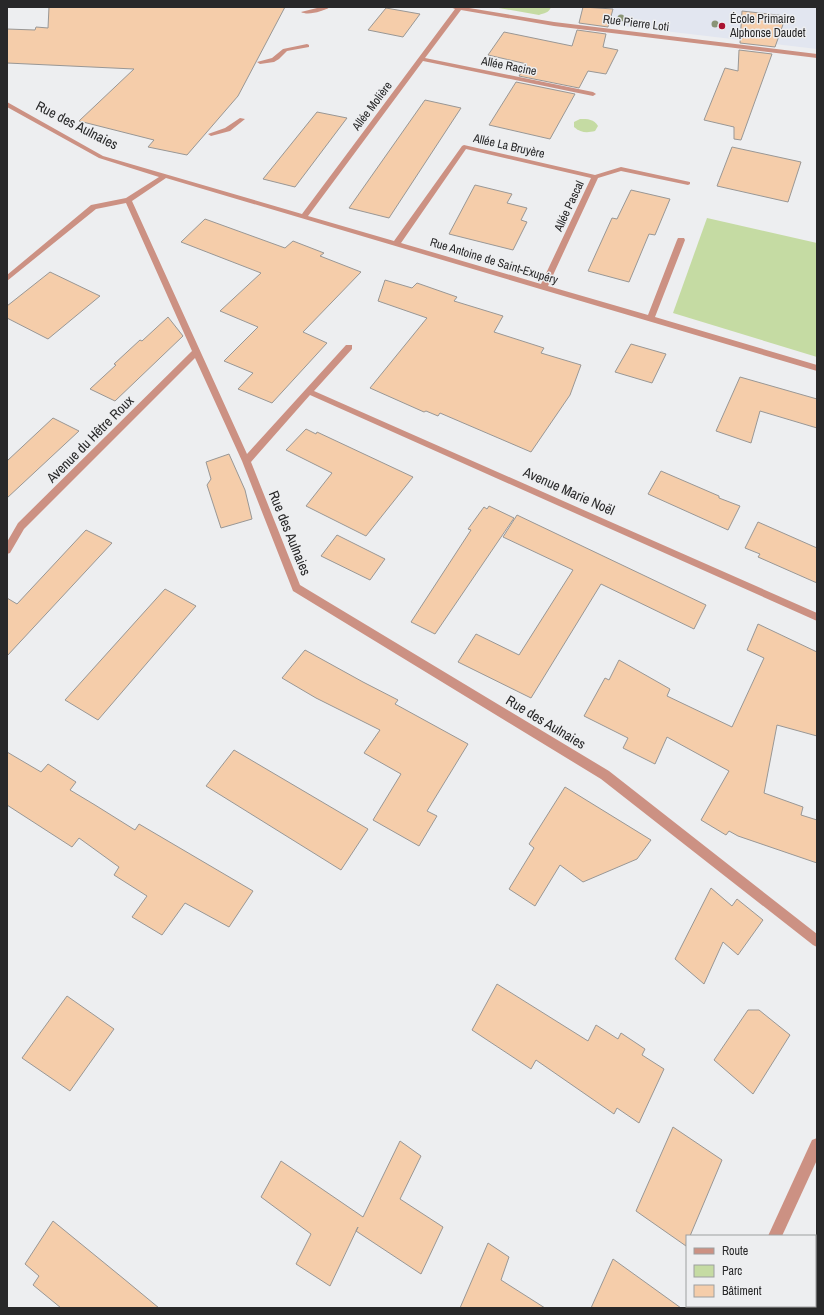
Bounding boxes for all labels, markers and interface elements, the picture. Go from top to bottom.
street label: Rue Pierre Loti [602,11,670,35]
place label: École Primaire Alphonse Daudet [729,11,806,41]
marker: École Primaire Alphonse Daudet [717,21,727,31]
street label: Allée Racine [479,53,538,79]
street label: Allée Molière [348,78,396,135]
street label: Rue des Aulnaies [33,97,121,154]
street label: Allée La Bruyère [471,130,546,162]
street label: Allée Pascal [550,178,588,235]
street label: Rue Antoine de Saint-Exupéry [428,234,560,288]
street label: Avenue du Hêtre Roux [42,391,138,487]
street label: Avenue Marie Noël [520,462,617,519]
street label: Rue des Aulnaies [265,488,315,578]
street label: Rue des Aulnaies [503,691,589,753]
legend [686,1235,816,1307]
text: Route [722,1243,748,1259]
text: Parc [722,1263,742,1279]
text: Bâtiment [722,1283,762,1299]

